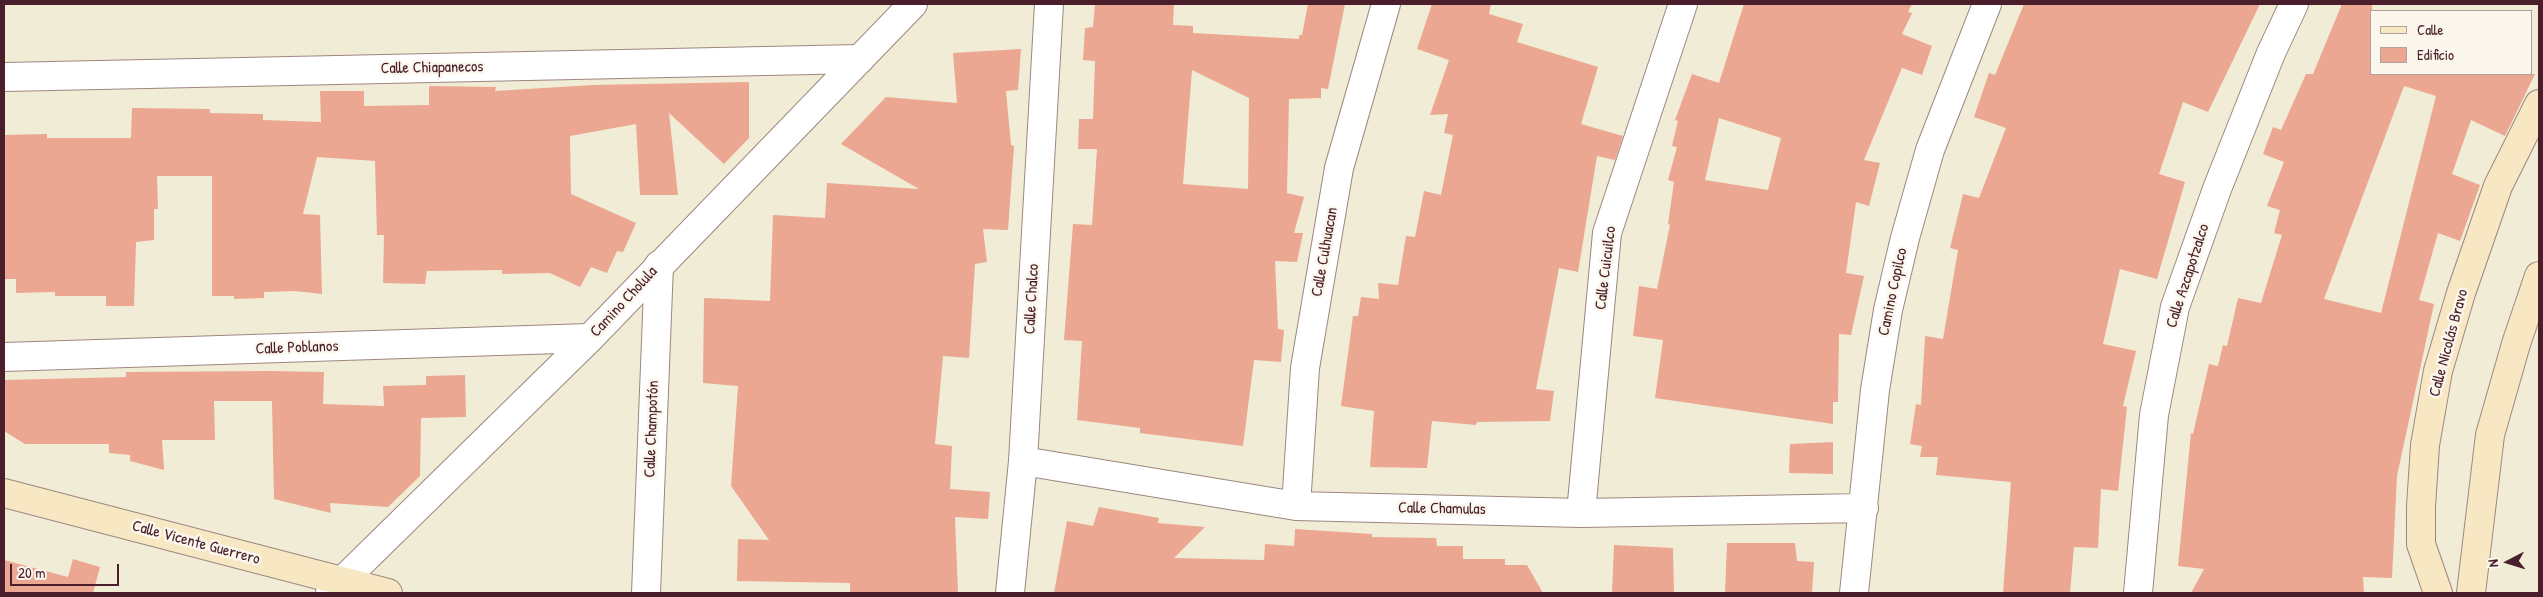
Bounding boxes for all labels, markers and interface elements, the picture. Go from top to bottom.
legend [2370,10,2533,75]
text: Calle [2417,19,2444,40]
text: Edificio [2417,44,2454,65]
street label: Calle Chiapanecos [380,58,484,78]
street label: Calle Culhuacan [1308,206,1342,298]
street label: Calle Azcapotzalco [2162,222,2214,330]
street label: Calle Cuicuilco [1591,225,1621,311]
street label: Camino Copilco [1874,246,1912,338]
street label: Camino Cholula [586,263,662,341]
street label: Calle Chalco [1021,263,1043,335]
street label: Calle Nicolás Bravo [2425,287,2473,399]
street label: Calle Poblanos [255,337,339,359]
street label: Calle Champotón [641,380,663,478]
street label: Calle Chamulas [1398,499,1486,519]
street label: Calle Vicente Guerrero [130,517,262,569]
north arrow [2483,537,2533,587]
scale bar [12,554,121,586]
text: N [2483,559,2502,568]
text: 20 m [18,562,45,583]

